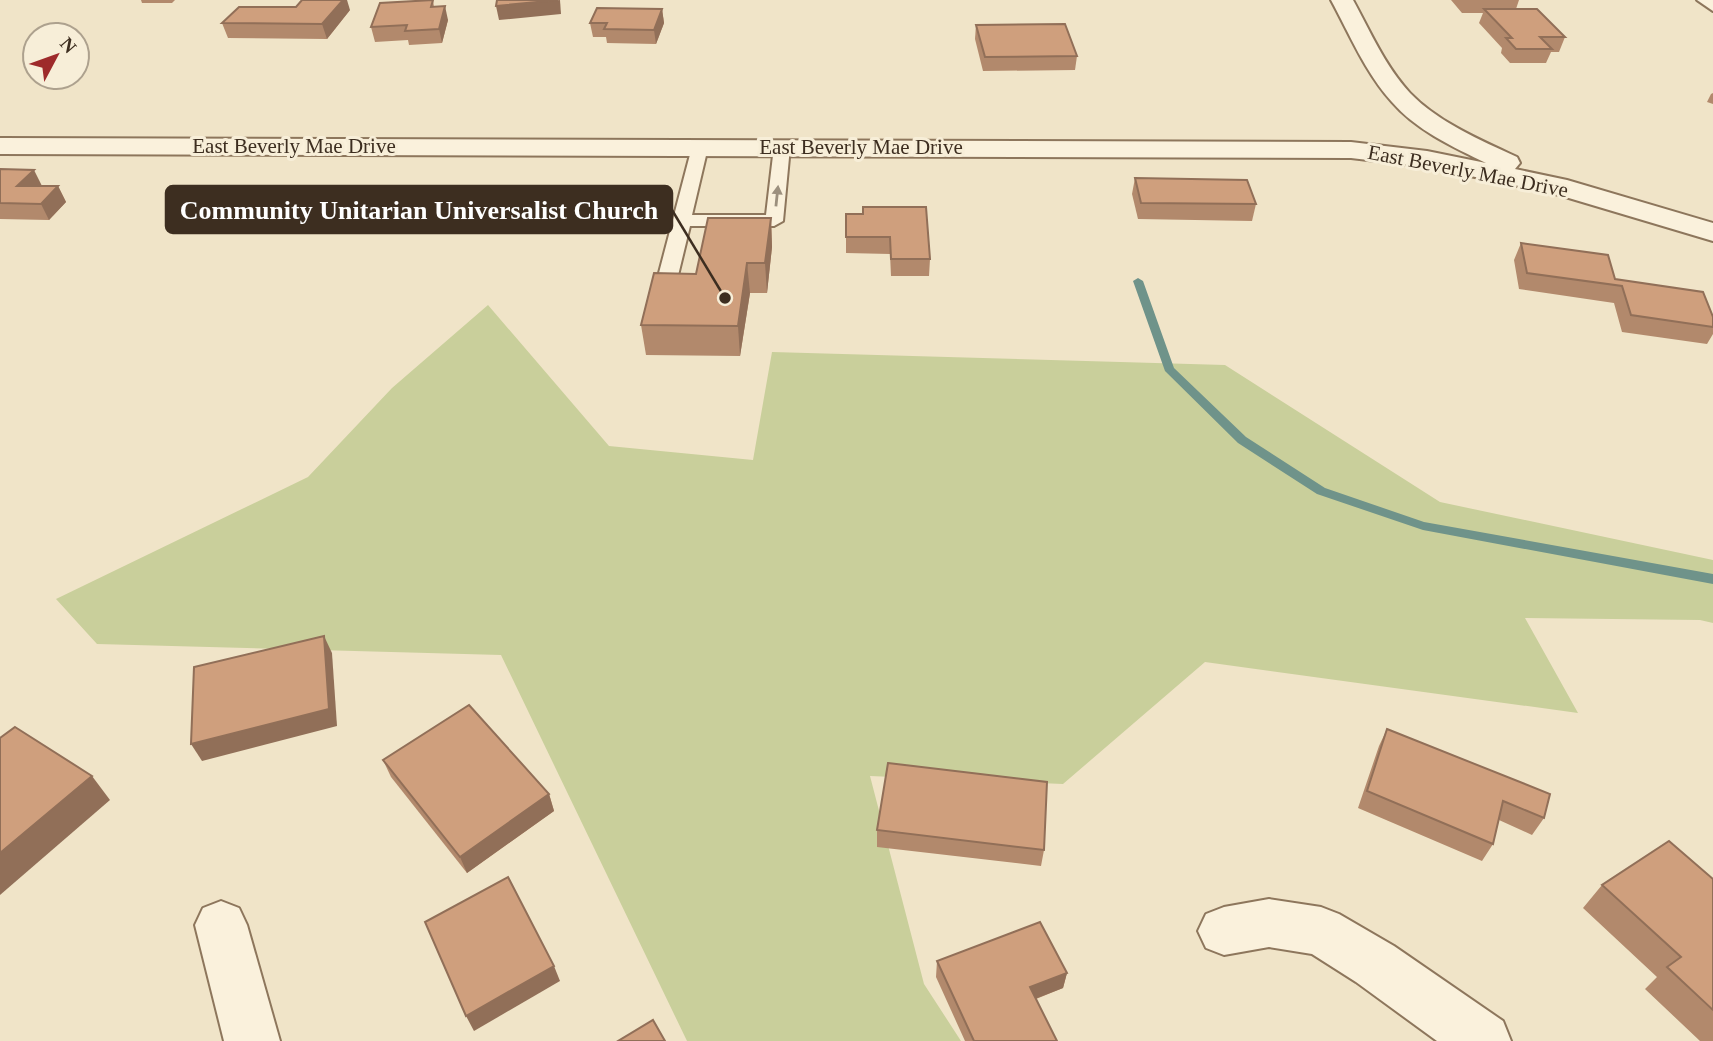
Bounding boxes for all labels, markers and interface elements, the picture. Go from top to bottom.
north arrow [21,21,91,91]
text: N [56,33,81,57]
street label: East Beverly Mae Drive [192,134,396,158]
street label: East Beverly Mae Drive [759,135,963,159]
street label: East Beverly Mae Drive [1366,140,1570,202]
one-way arrow [771,184,782,206]
callout: Community Unitarian Universalist Church [166,186,672,233]
text: Community Unitarian Universalist Church [180,196,659,225]

